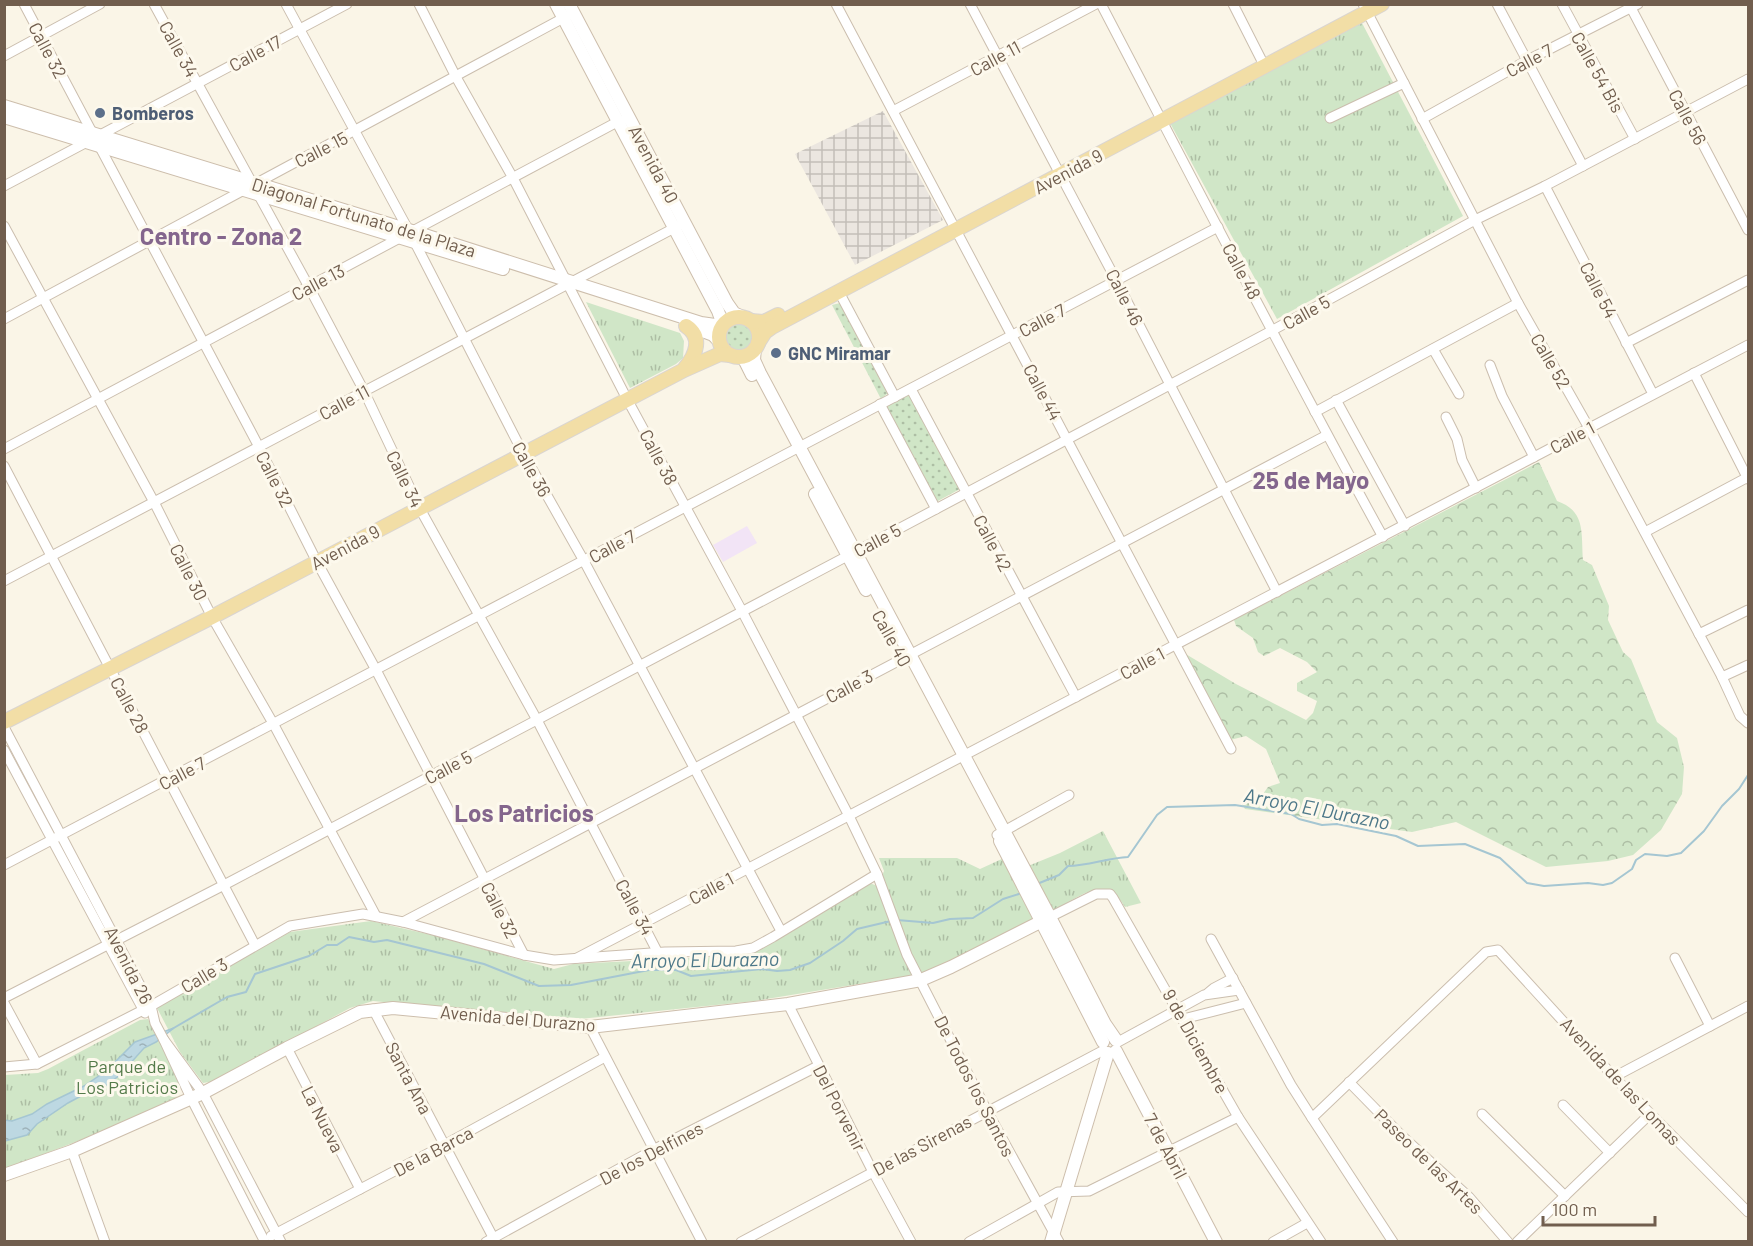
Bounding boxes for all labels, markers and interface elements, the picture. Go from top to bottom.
street label: Calle 34 [155,17,203,81]
street label: Calle 32 [24,18,72,82]
street label: Calle 54 Bis [1567,28,1629,116]
street label: Calle 17 [225,30,285,76]
street label: Calle 11 [966,36,1024,80]
street label: Calle 7 [1502,38,1557,81]
street label: Calle 56 [1664,85,1712,149]
place label: Bomberos [112,102,194,124]
marker: Bomberos [93,106,107,120]
street label: Avenida 40 [624,121,684,207]
street label: Calle 15 [291,126,351,172]
street label: Avenida 9 [1030,144,1106,198]
street label: Diagonal Fortunato de la Plaza [249,172,479,262]
district label: Centro - Zona 2 [140,221,302,250]
street label: Calle 48 [1218,239,1266,303]
street label: Calle 54 [1575,258,1623,322]
street label: Calle 13 [288,259,348,305]
street label: Calle 46 [1101,265,1149,329]
street label: Calle 5 [1278,290,1334,334]
street label: Calle 7 [1015,298,1070,341]
street label: Calle 52 [1526,329,1576,393]
place label: GNC Miramar [788,342,891,364]
marker: GNC Miramar [769,346,783,360]
street label: Calle 44 [1019,360,1067,424]
street label: Calle 11 [315,380,373,424]
street label: Calle 1 [1546,416,1598,458]
street label: Calle 38 [635,425,683,489]
street label: Calle 36 [508,437,556,501]
street label: Calle 32 [251,447,299,511]
street label: Calle 34 [382,447,428,511]
district label: 25 de Mayo [1253,465,1369,494]
street label: Calle 42 [969,511,1017,575]
street label: Calle 5 [849,518,905,562]
street label: Avenida 9 [307,520,383,574]
street label: Calle 7 [585,524,640,567]
street label: Calle 30 [165,540,213,604]
street label: Calle 40 [867,606,917,670]
street label: Calle 1 [1116,642,1168,684]
street label: Calle 3 [821,664,877,708]
street label: Calle 28 [106,673,154,737]
street label: Calle 5 [420,745,476,789]
street label: Calle 7 [155,751,210,794]
water label: Arroyo El Durazno [1242,782,1392,834]
district label: Los Patricios [454,798,594,827]
street label: Calle 1 [685,867,737,909]
street label: Calle 34 [611,875,659,939]
street label: Calle 32 [476,878,524,942]
street label: Avenida 26 [100,923,158,1007]
water label: Arroyo El Durazno [631,946,779,972]
street label: Calle 3 [177,953,231,997]
street label: 9 de Diciembre [1158,985,1234,1097]
street label: Avenida del Durazno [439,1000,597,1036]
street label: De Todos los Santos [930,1012,1020,1160]
street label: Avenida de las Lomas [1556,1013,1686,1149]
street label: Santa Ana [381,1038,437,1118]
park label: Parque de Los Patricios [76,1055,178,1098]
street label: Del Porvenir [809,1061,871,1155]
street label: La Nueva [297,1082,349,1156]
street label: Paseo de las Artes [1370,1104,1488,1218]
street label: 7 de Abril [1140,1109,1192,1183]
street label: De las Sirenas [869,1110,975,1180]
street label: De los Delfines [595,1117,707,1189]
street label: De la Barca [390,1121,476,1181]
scale bar [1543,1189,1656,1227]
text: 100 m [1552,1198,1597,1220]

